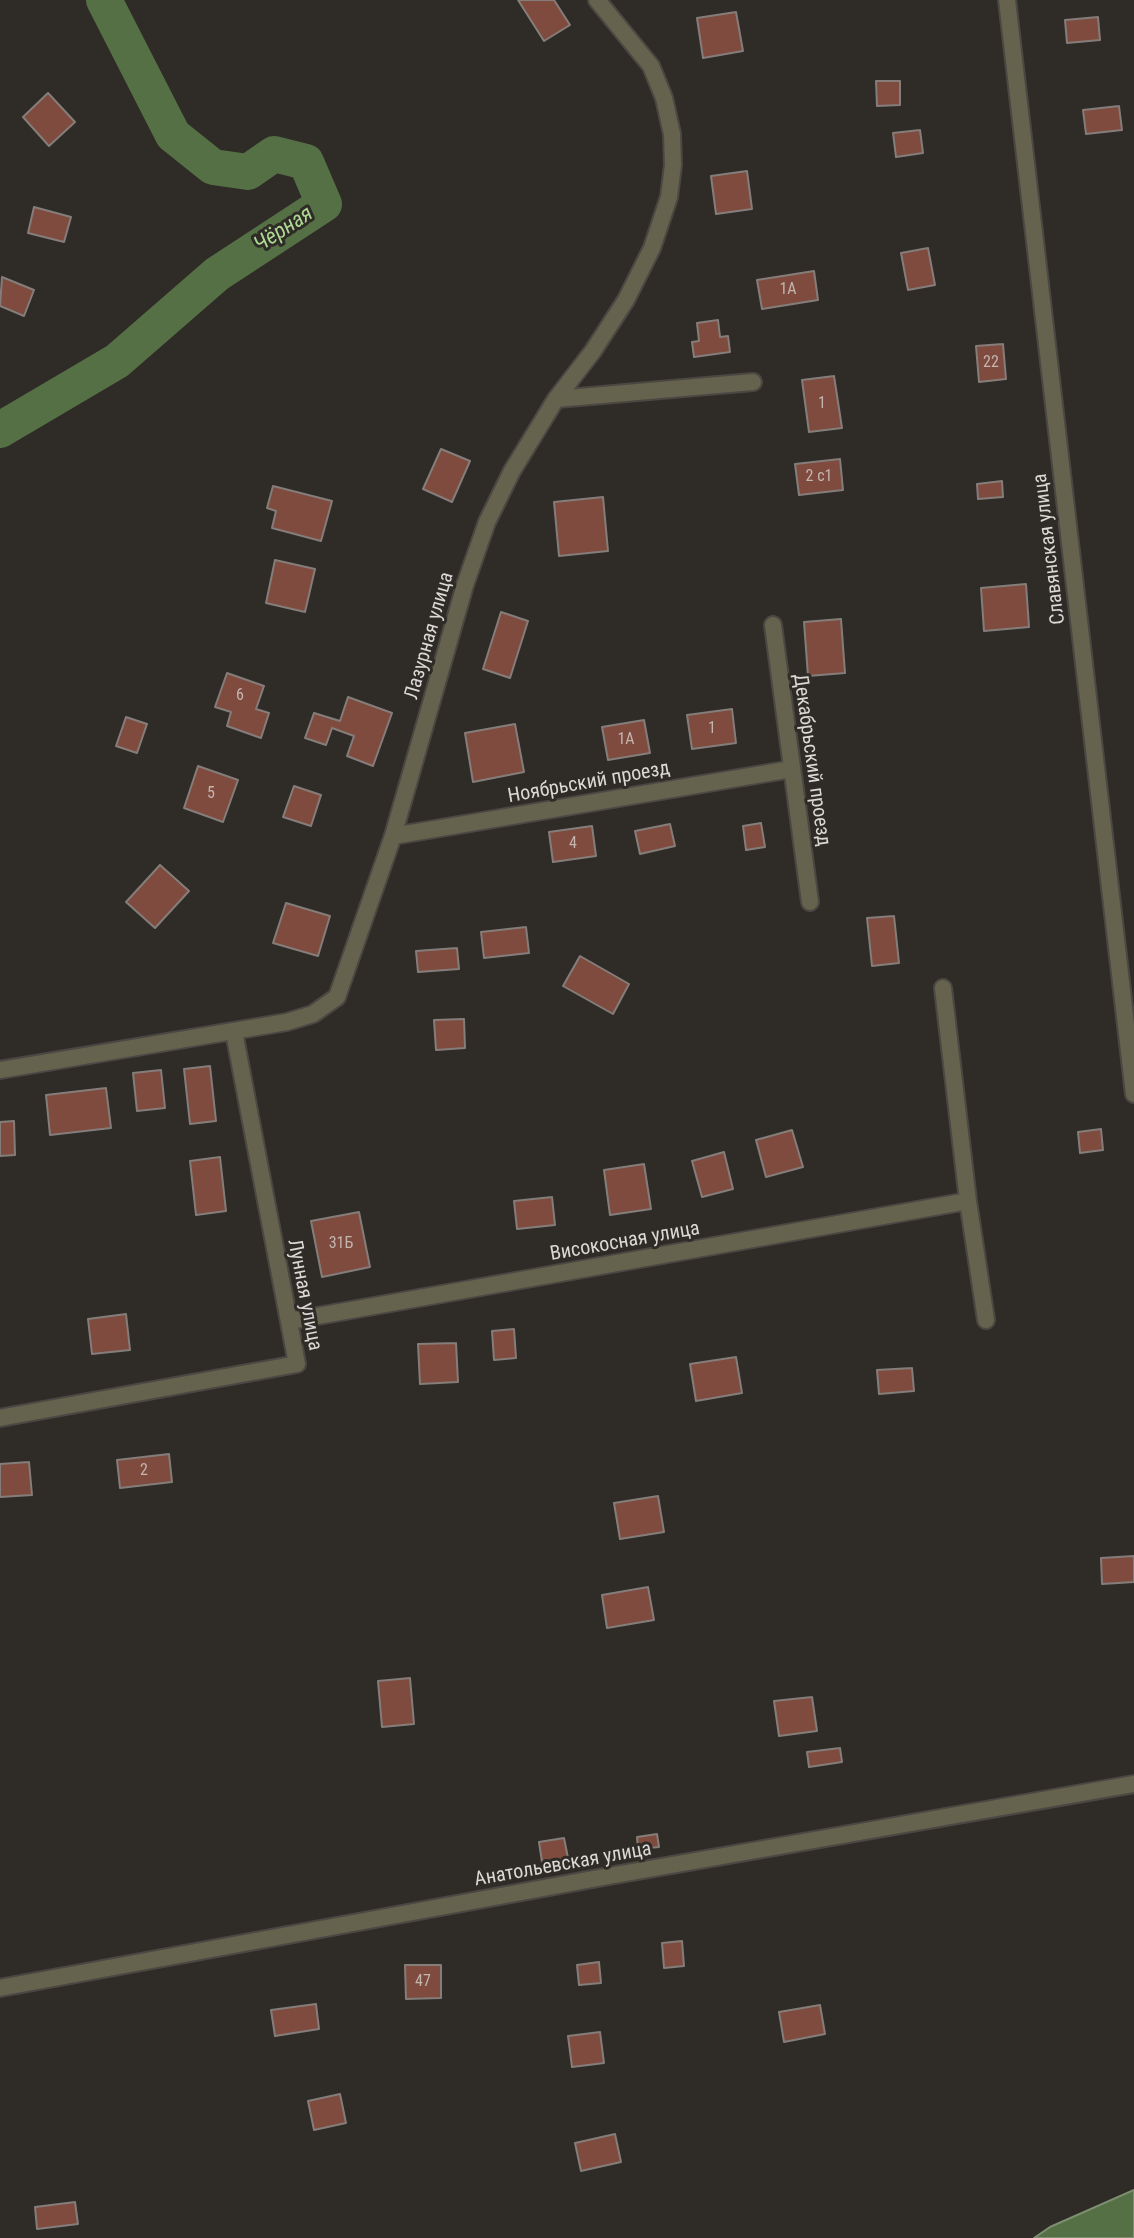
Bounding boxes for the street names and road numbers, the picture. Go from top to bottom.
street label: Славянская улица [1029,472,1071,626]
street label: Лазурная улица [400,570,460,702]
street label: Декабрьский проезд [787,672,835,848]
street label: Ноябрьский проезд [506,757,672,809]
street label: Високосная улица [548,1217,702,1267]
street label: Лунная улица [281,1237,327,1353]
street label: Анатольевская улица [473,1838,653,1892]

